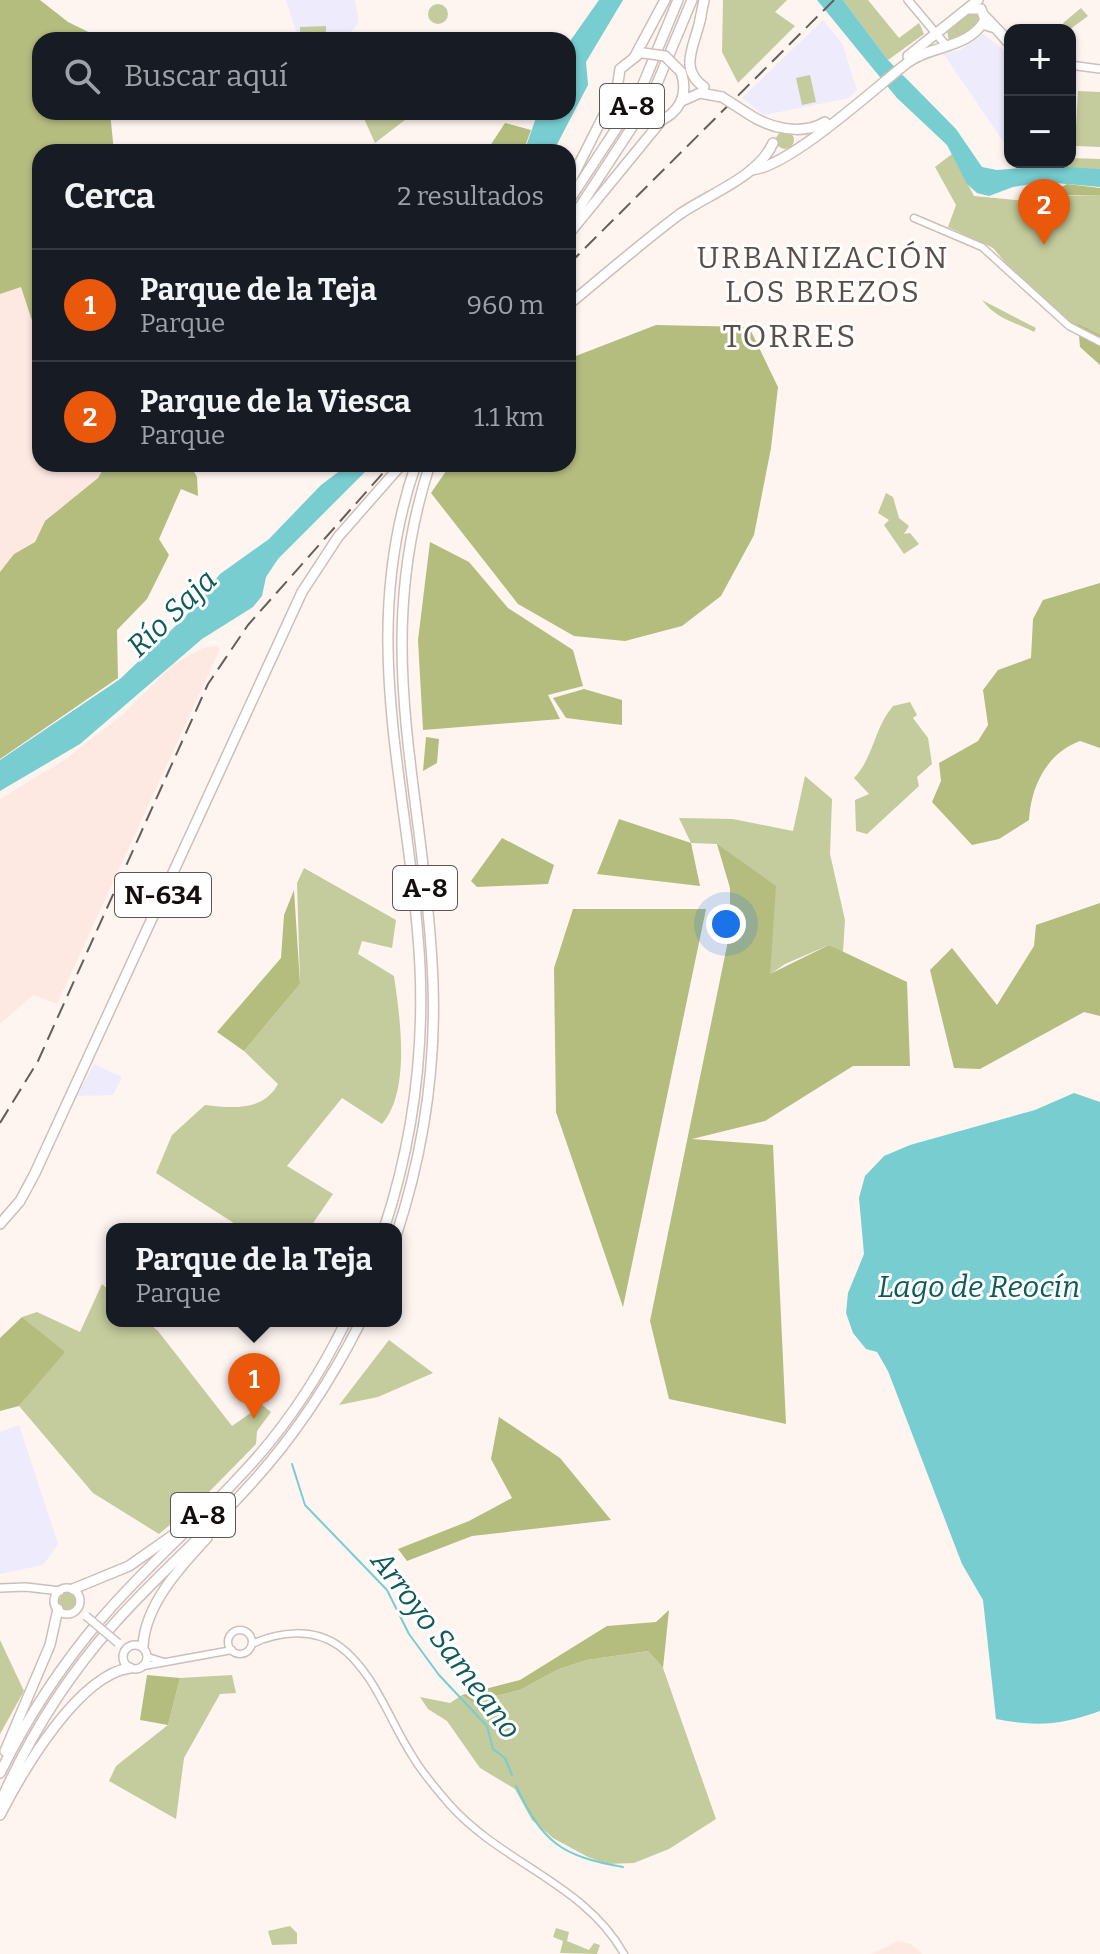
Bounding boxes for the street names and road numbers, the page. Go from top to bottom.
road number: A-8 [600,84,664,128]
road number: A-8 [393,866,457,910]
road number: N-634 [115,873,211,917]
road number: A-8 [171,1493,235,1537]

